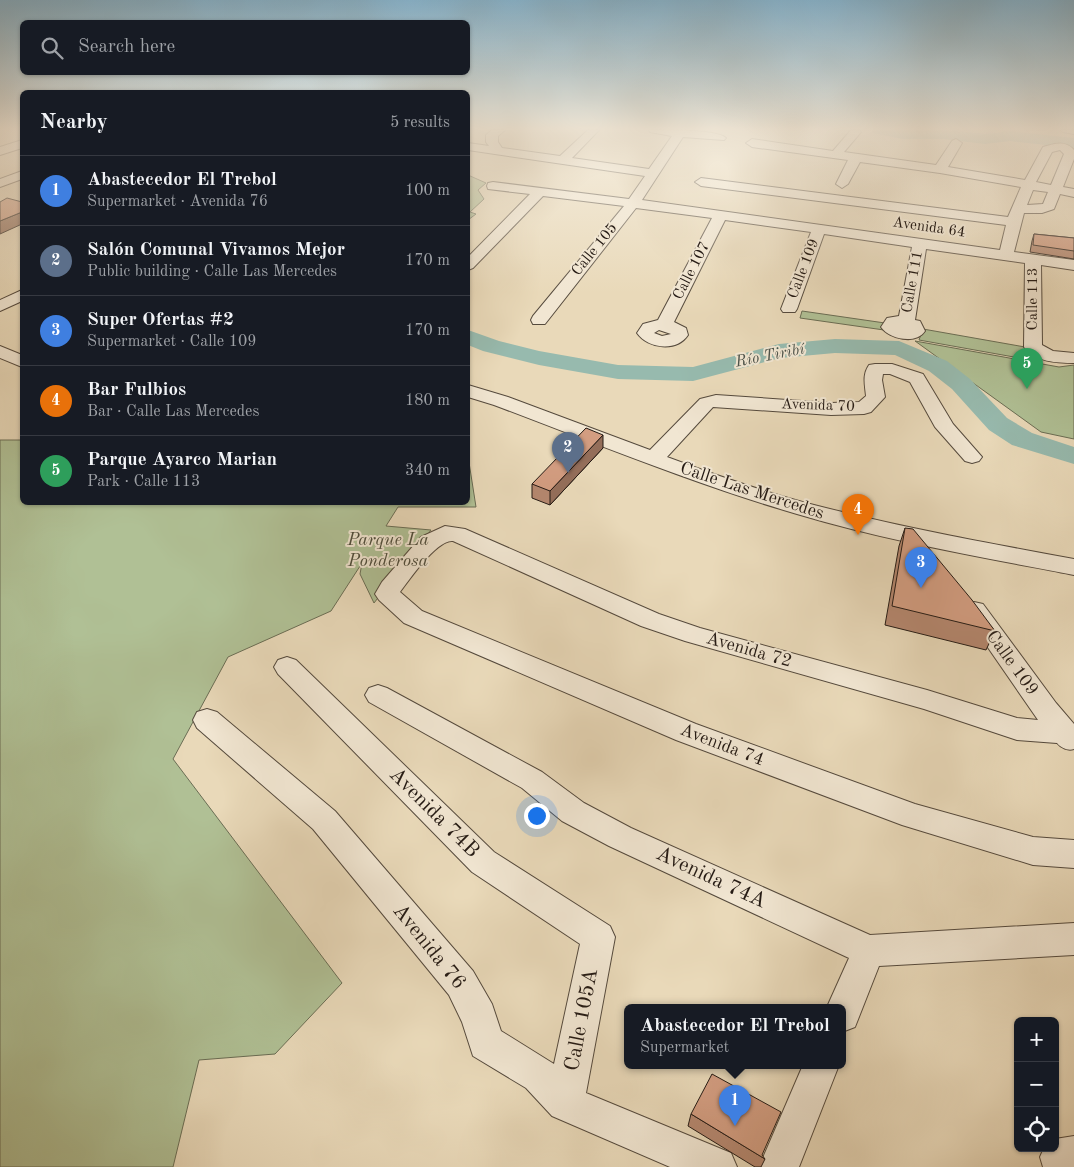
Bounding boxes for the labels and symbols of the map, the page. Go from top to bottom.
street label: Avenida 64 [892,215,966,241]
street label: Calle 105 [569,221,621,279]
street label: Calle 109 [786,237,822,301]
street label: Calle 107 [671,240,713,302]
street label: Calle 111 [900,250,926,314]
street label: Calle 113 [1026,268,1041,330]
water label: Río Tiribí [733,341,808,371]
pin: 5 [1011,348,1043,389]
street label: Avenida 70 [781,397,855,415]
pin: 2 [552,432,584,473]
street label: Calle Las Mercedes [678,459,826,523]
pin: 4 [842,494,874,535]
park label: Parque La Ponderosa [346,531,429,570]
pin: 3 [905,547,937,588]
street label: Calle 109 [983,627,1041,699]
street label: Avenida 72 [704,629,794,671]
street label: Avenida 74 [678,721,766,769]
street label: Avenida 74B [385,764,483,862]
your location [524,803,550,829]
street label: Avenida 74A [653,843,769,913]
street label: Avenida 76 [388,900,470,994]
street label: Calle 105A [562,967,602,1073]
pin: 1 [719,1085,751,1126]

